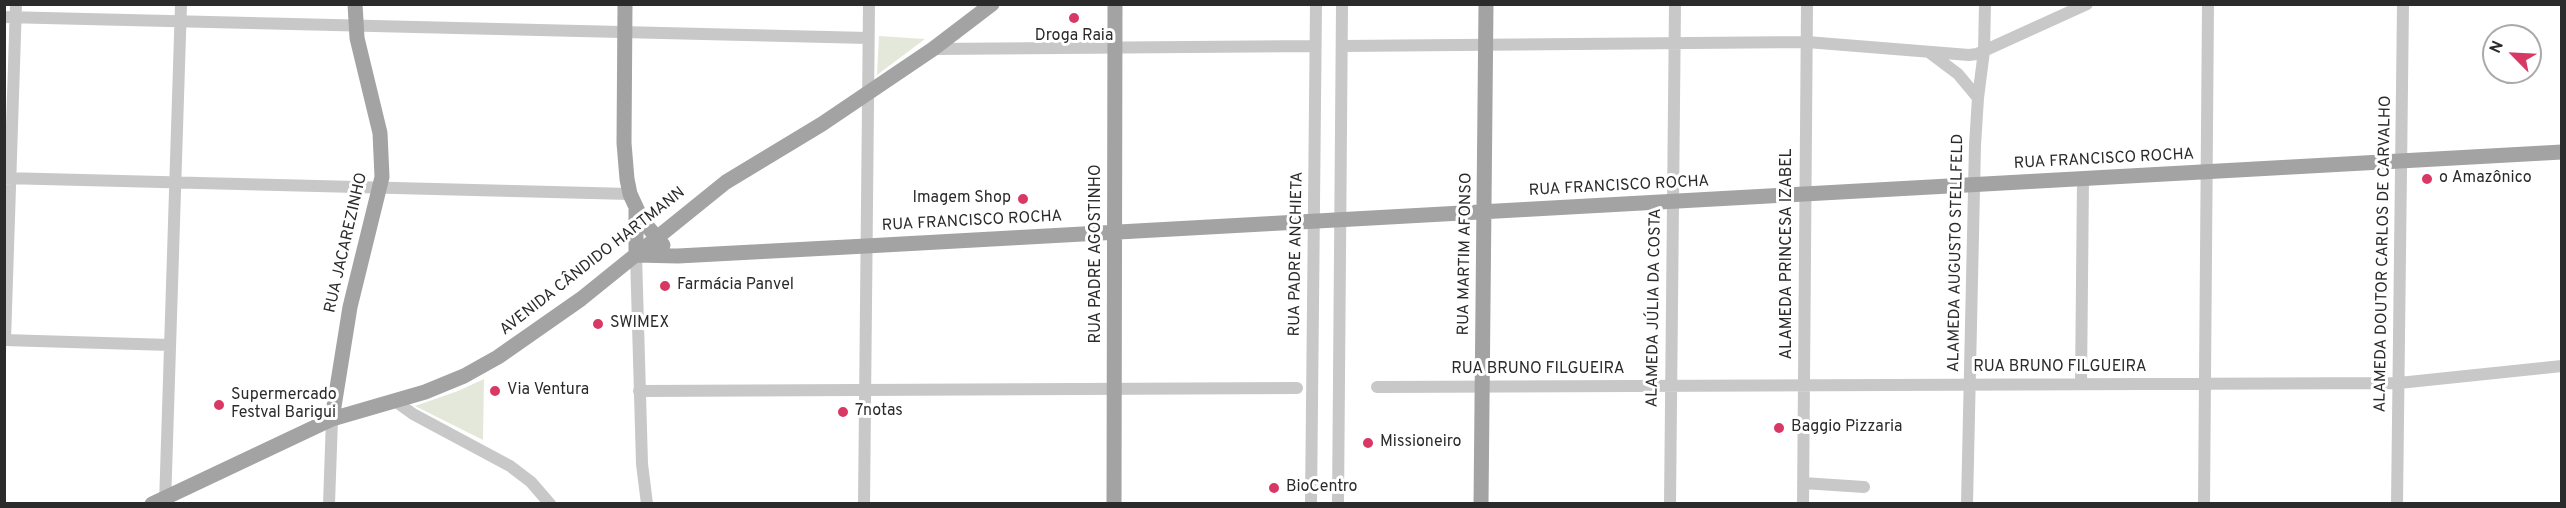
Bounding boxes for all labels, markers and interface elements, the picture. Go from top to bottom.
marker: Droga Raia [1067,11,1081,25]
north arrow [2482,24,2542,84]
place label: Droga Raia [1035,27,1113,47]
text: N [2486,38,2509,57]
street label: ALAMEDA DOUTOR CARLOS DE CARVALHO [2372,95,2396,413]
street label: ALAMEDA AUGUSTO STELLFELD [1945,134,1969,372]
street label: RUA FRANCISCO ROCHA [2013,146,2195,174]
street label: ALAMEDA PRINCESA IZABEL [1778,148,1798,360]
street label: RUA PADRE AGOSTINHO [1087,164,1107,344]
place label: o Amazônico [2439,169,2532,189]
street label: RUA JACAREZINHO [322,171,372,315]
street label: RUA PADRE ANCHIETA [1286,171,1308,337]
street label: RUA MARTIM AFONSO [1455,172,1477,336]
marker: o Amazônico [2420,172,2434,186]
street label: RUA FRANCISCO ROCHA [1528,173,1710,201]
street label: AVENIDA CÂNDIDO HARTMANN [497,184,689,340]
place label: Imagem Shop [912,189,1011,209]
marker: Imagem Shop [1016,192,1030,206]
street label: RUA FRANCISCO ROCHA [881,208,1063,236]
street label: ALAMEDA JÚLIA DA COSTA [1644,208,1666,408]
place label: Farmácia Panvel [677,276,794,296]
marker: Farmácia Panvel [658,279,672,293]
place label: SWIMEX [610,314,669,334]
marker: SWIMEX [591,317,605,331]
street label: RUA BRUNO FILGUEIRA [1973,358,2147,378]
street label: RUA BRUNO FILGUEIRA [1451,360,1625,380]
place label: Via Ventura [507,381,589,401]
marker: Via Ventura [488,384,502,398]
place label: Supermercado Festval Barigui [231,386,337,424]
marker: Supermercado Festval Barigui [212,398,226,412]
place label: 7notas [855,402,903,422]
marker: 7notas [836,405,850,419]
place label: Baggio Pizzaria [1791,418,1903,438]
marker: Baggio Pizzaria [1772,421,1786,435]
place label: Missioneiro [1380,433,1462,453]
marker: Missioneiro [1361,436,1375,450]
place label: BioCentro [1286,478,1357,498]
marker: BioCentro [1267,481,1281,495]

